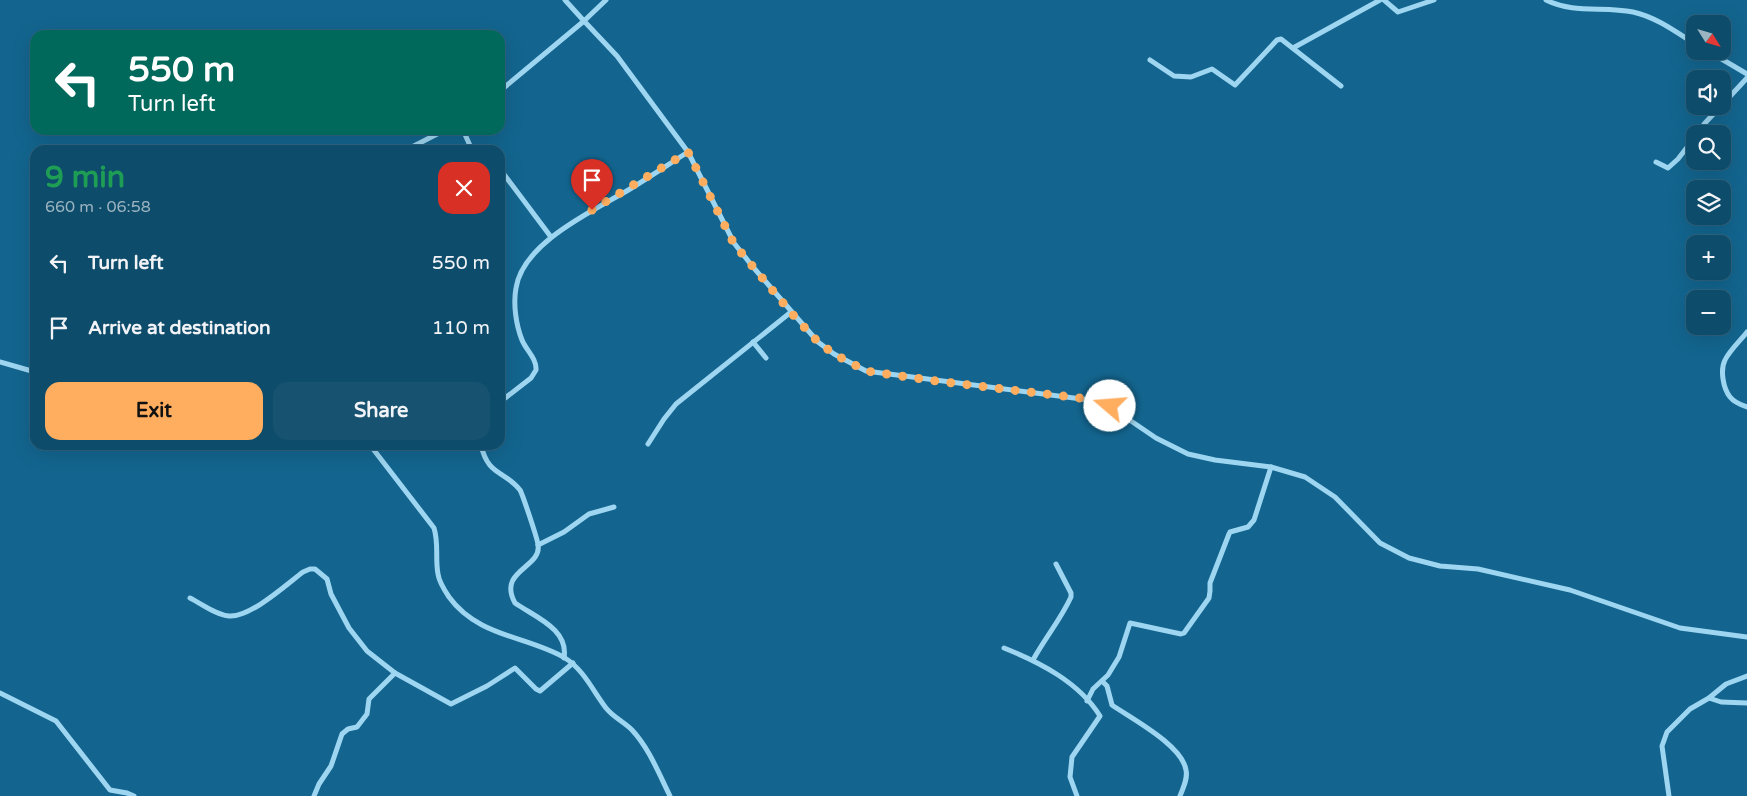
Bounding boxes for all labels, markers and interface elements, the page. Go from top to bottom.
north arrow [1686,15,1731,60]
map controls [1686,15,1731,335]
text: 550 m [128,49,235,91]
icon: left [45,50,110,115]
button: sound [1686,70,1731,115]
text: Turn left [128,91,216,117]
button: search [1686,125,1731,170]
text: 9 min [45,159,125,196]
pin [571,159,613,210]
button: close [438,162,490,214]
icon: arrive [578,166,606,194]
button: layers [1686,180,1731,225]
text: 660 m · 06:58 [45,197,151,217]
button: + [1686,235,1731,280]
icon: left [45,249,73,277]
text: Turn left [88,252,164,274]
text: 550 m [432,252,490,274]
button: − [1686,290,1731,335]
icon: arrive [45,314,73,342]
text: Arrive at destination [88,317,271,339]
text: 110 m [432,317,490,339]
position arrow [1083,379,1135,431]
button: Exit [45,382,263,440]
button: Share [273,382,490,440]

